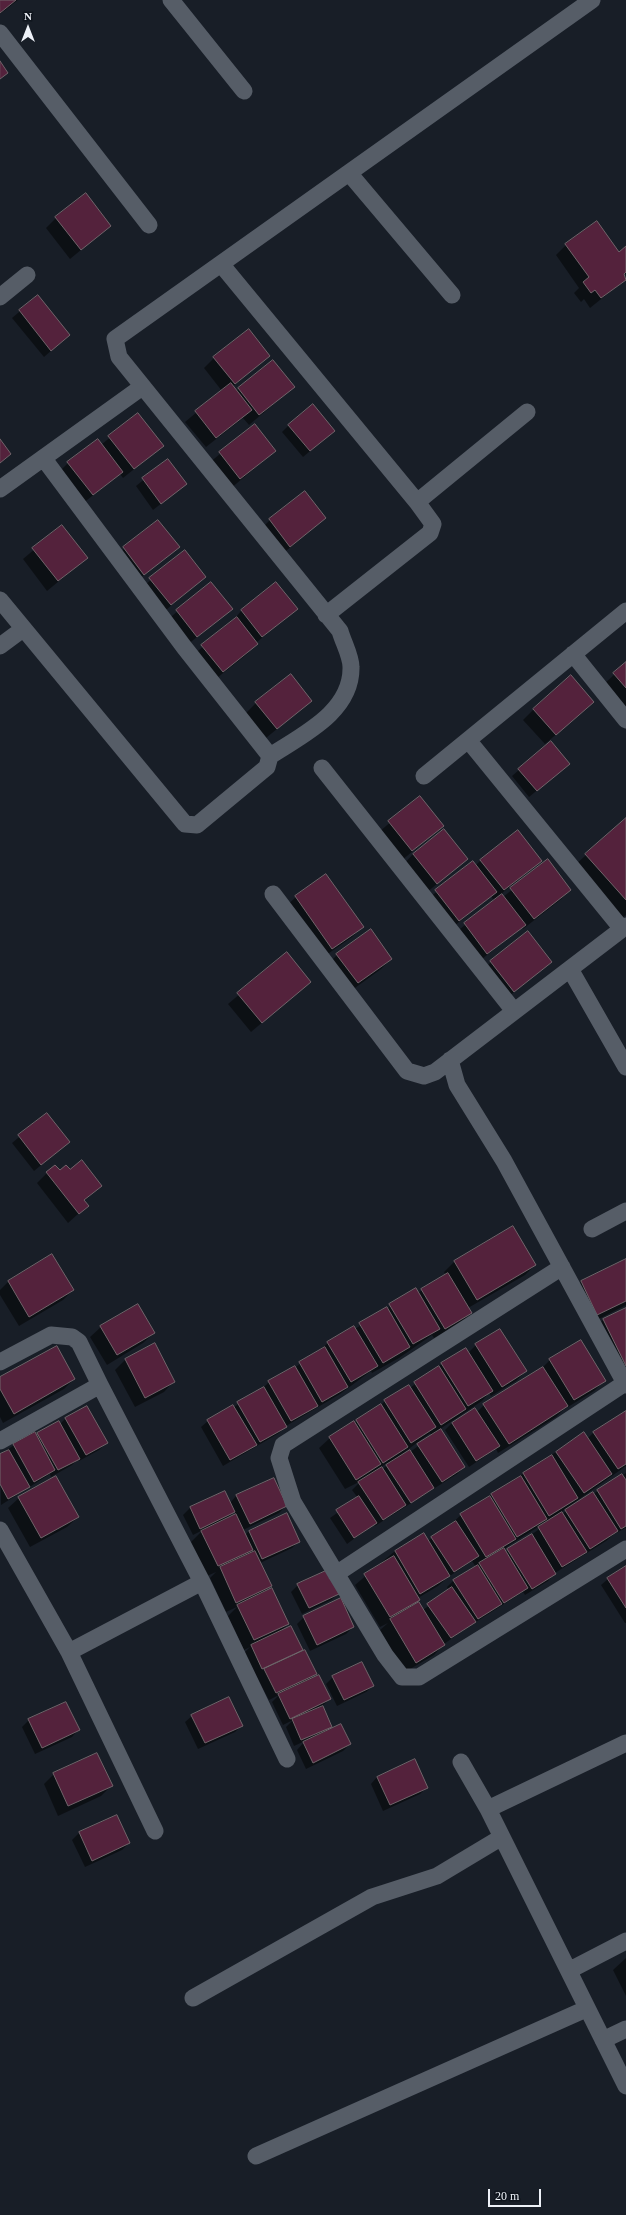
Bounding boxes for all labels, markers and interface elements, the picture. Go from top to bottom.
north arrow [8,8,48,48]
text: N [24,10,32,22]
scale bar [490,2181,543,2207]
text: 20 m [495,2189,519,2203]

